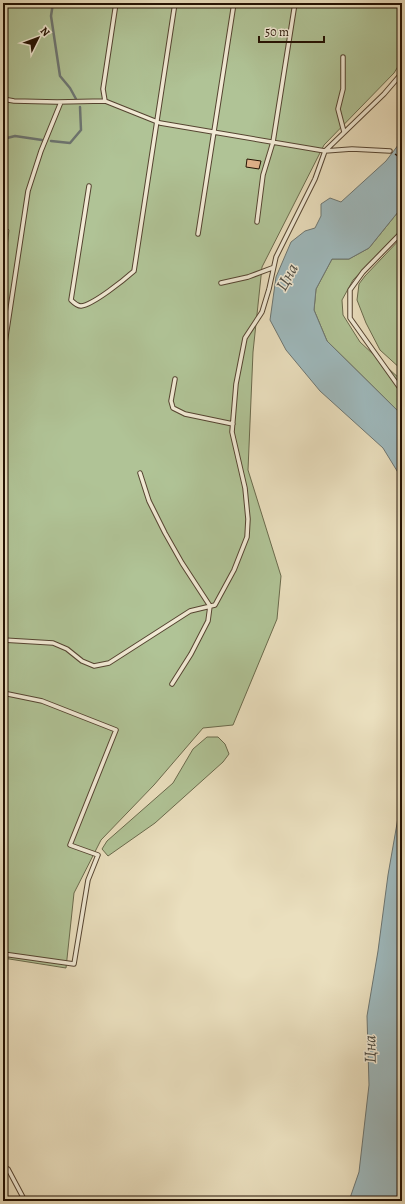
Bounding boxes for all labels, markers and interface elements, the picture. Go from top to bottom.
north arrow [18,18,58,58]
scale bar [259,18,324,44]
text: N [37,24,53,40]
text: 50 m [265,24,289,40]
water label: Цна [270,259,304,295]
water label: Цна [358,1035,382,1063]

